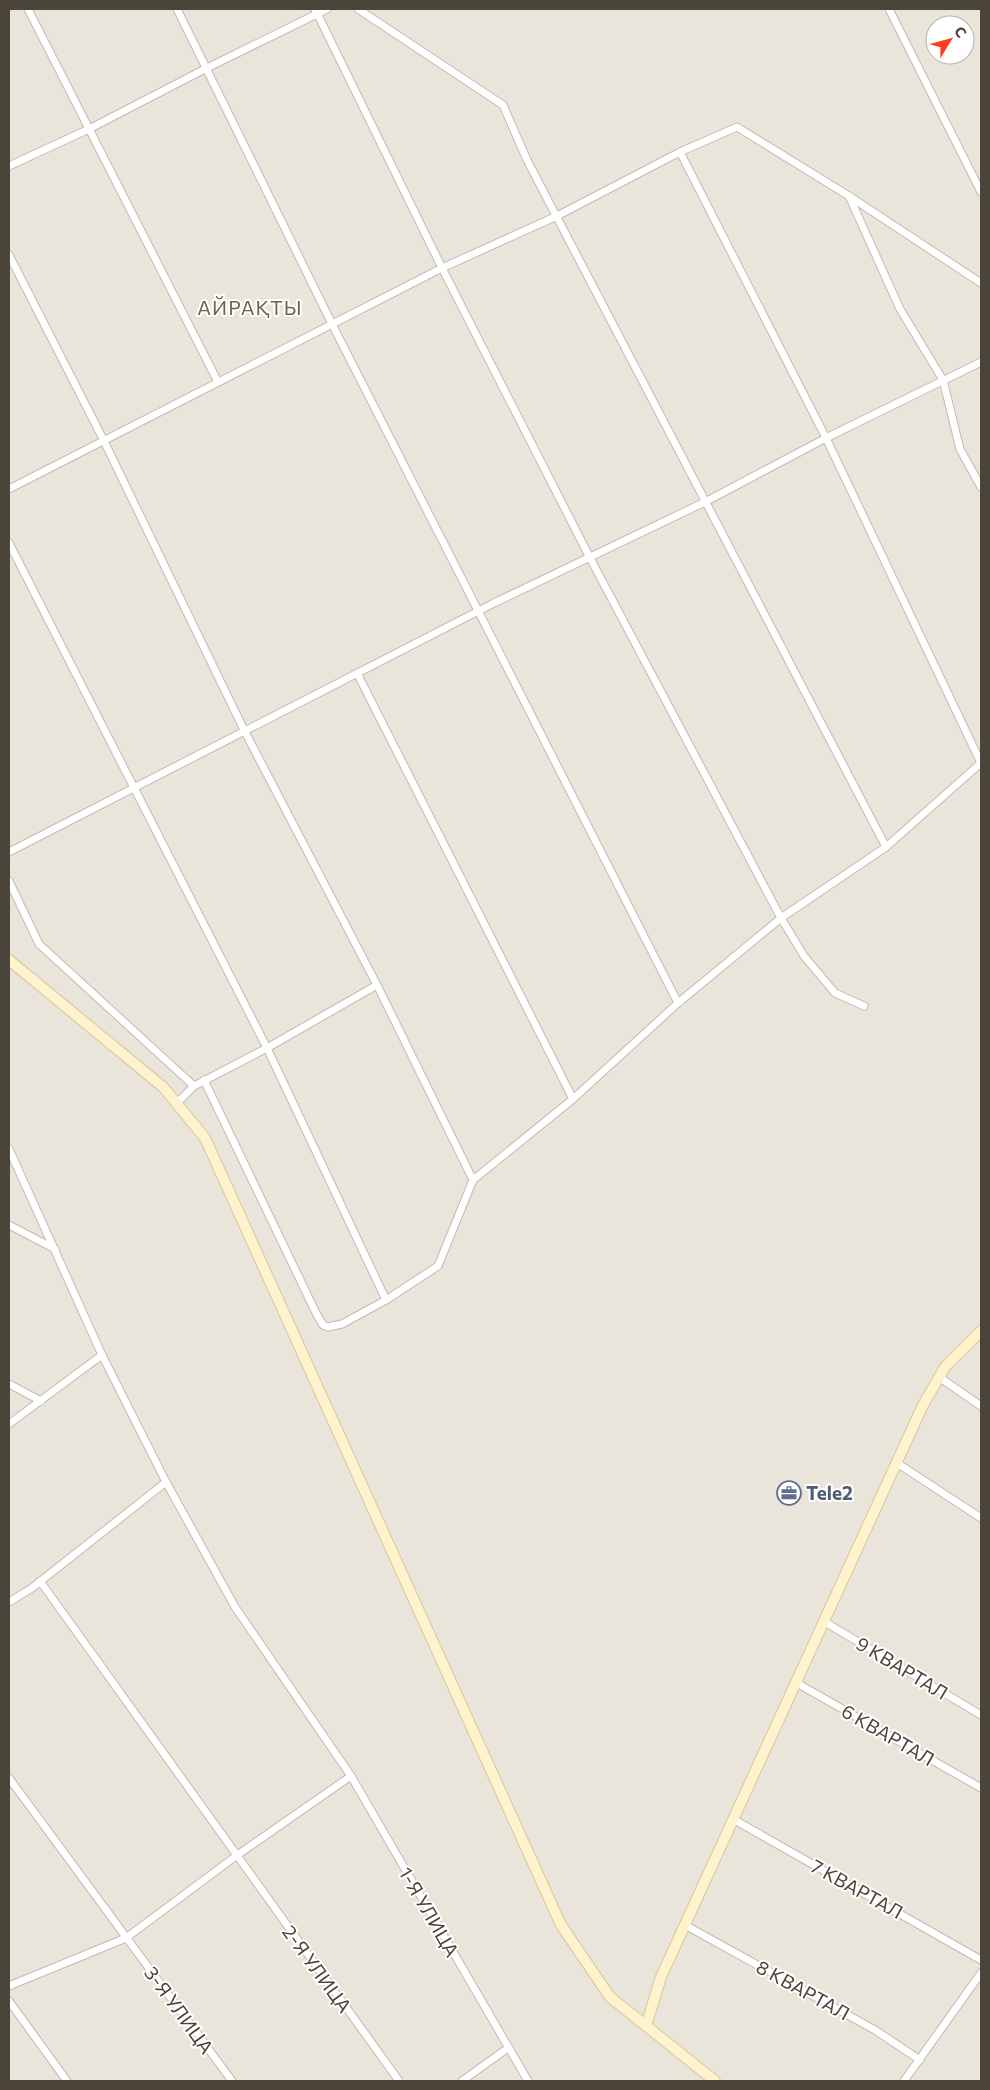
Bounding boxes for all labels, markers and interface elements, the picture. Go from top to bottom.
north arrow [925,15,975,65]
text: С [951,23,970,41]
district label: АЙРАҚТЫ [197,295,303,319]
office icon: Tele2 [776,1480,802,1506]
place label: Tele2 [806,1481,853,1504]
street label: 9 КВАРТАЛ [852,1631,952,1704]
street label: 6 КВАРТАЛ [838,1699,939,1770]
street label: 7 КВАРТАЛ [807,1854,907,1923]
street label: 1-Я УЛИЦА [395,1863,464,1961]
street label: 2-Я УЛИЦА [278,1921,357,2017]
street label: 8 КВАРТАЛ [753,1955,854,2025]
street label: 3-Я УЛИЦА [140,1961,219,2058]

